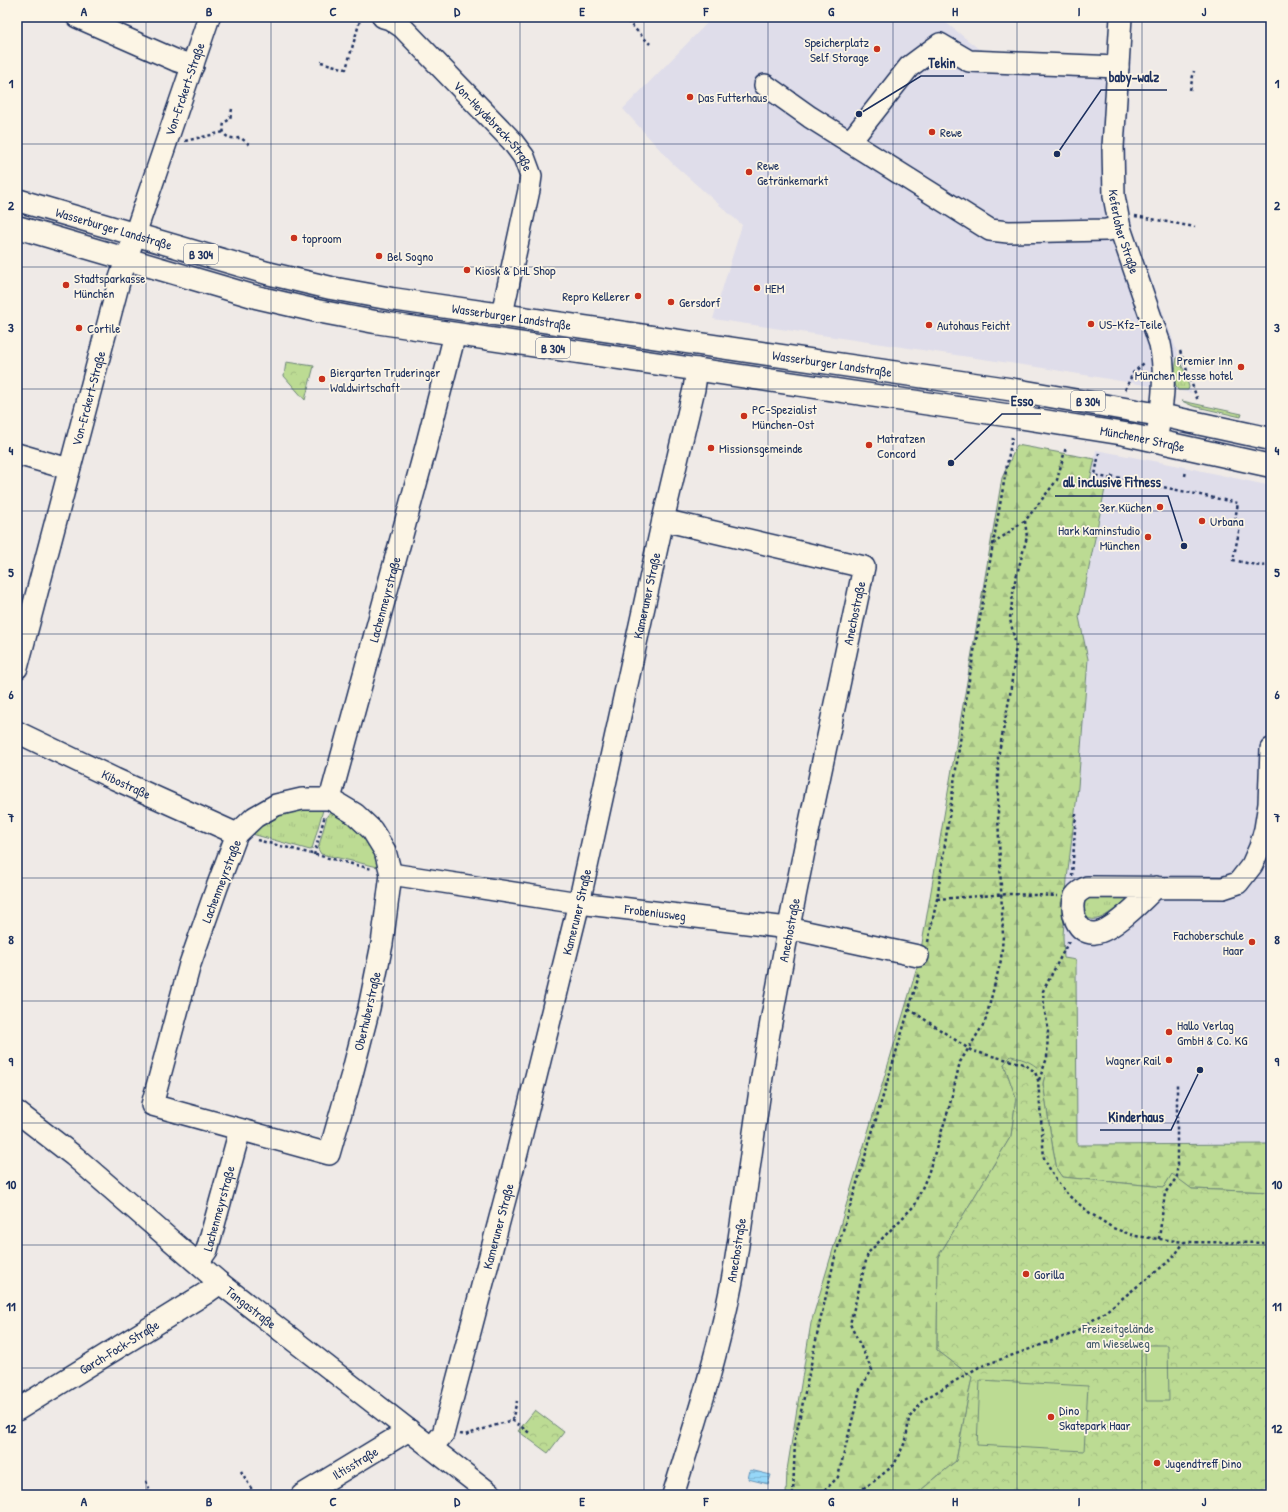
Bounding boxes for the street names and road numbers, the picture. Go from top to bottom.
street label: Von-Erckert-Straße [160,40,209,138]
street label: Von-Heydebreck-Straße [450,77,537,173]
street label: Keferloher Straße [1105,189,1144,276]
street label: Wasserburger Landstraße [54,203,174,254]
road number: B 304 [184,244,218,264]
street label: Wasserburger Landstraße [451,299,573,334]
road number: B 304 [536,338,570,358]
street label: Wasserburger Landstraße [771,346,893,381]
street label: Von-Erckert-Straße [67,349,109,448]
road number: B 304 [1071,391,1105,411]
street label: Münchener Straße [1099,421,1187,456]
street label: Kameruner Straße [628,551,665,640]
street label: Lachenmeyrstraße [364,555,405,644]
street label: Anechostraße [838,579,870,647]
street label: Kibostraße [99,765,154,803]
street label: Lachenmeyrstraße [197,837,245,925]
street label: Kameruner Straße [557,867,595,957]
street label: Anechostraße [774,896,804,964]
street label: Frobeniusweg [623,899,687,925]
street label: Oberhuberstraße [349,970,385,1052]
street label: Lachenmeyrstraße [198,1164,239,1253]
street label: Kameruner Straße [478,1181,518,1271]
street label: Anechostraße [722,1217,750,1283]
street label: Tangastraße [222,1282,280,1333]
street label: Gorch-Fock-Straße [76,1315,162,1378]
street label: Iltisstraße [329,1442,381,1484]

